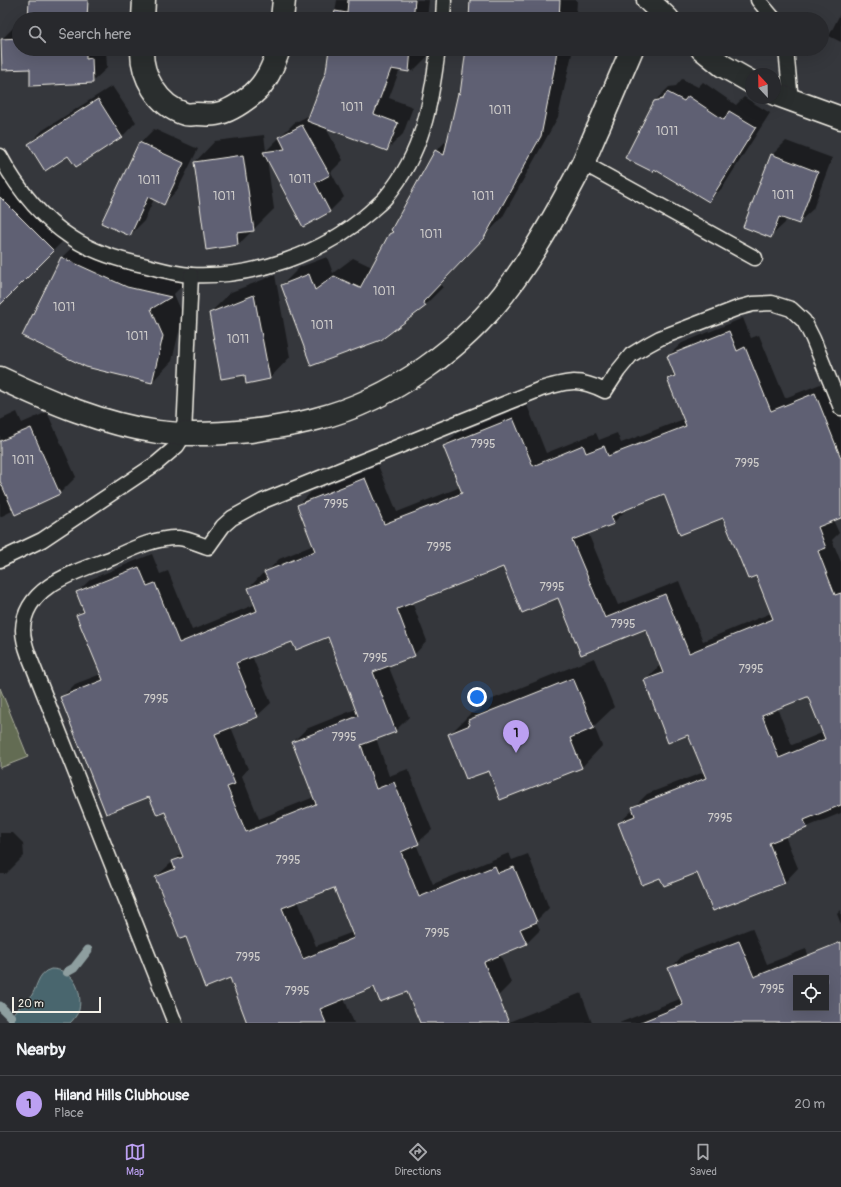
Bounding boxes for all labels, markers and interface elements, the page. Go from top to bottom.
search box [12,12,829,56]
icon: search [26,23,48,45]
text: Search here [58,25,131,44]
north arrow [745,68,781,104]
house number: 1011 [341,100,363,115]
house number: 1011 [489,103,511,118]
house number: 1011 [656,124,678,139]
house number: 1011 [289,172,311,187]
house number: 1011 [138,173,160,188]
house number: 1011 [772,188,794,203]
house number: 1011 [213,189,235,204]
house number: 1011 [472,189,494,204]
house number: 1011 [420,227,442,242]
house number: 1011 [373,284,395,299]
house number: 1011 [53,300,75,315]
house number: 1011 [311,318,333,333]
house number: 1011 [126,329,148,344]
house number: 1011 [227,332,249,347]
house number: 7995 [470,437,496,452]
house number: 1011 [12,453,34,468]
house number: 7995 [734,456,760,471]
house number: 7995 [323,497,349,512]
house number: 7995 [426,540,452,555]
house number: 7995 [539,580,565,595]
house number: 7995 [610,617,636,632]
house number: 7995 [362,651,388,666]
house number: 7995 [738,662,764,677]
your location [467,687,487,707]
house number: 7995 [143,692,169,707]
pin: 1 [503,720,529,753]
house number: 7995 [331,730,357,745]
house number: 7995 [707,811,733,826]
house number: 7995 [275,853,301,868]
house number: 7995 [424,926,450,941]
house number: 7995 [235,950,261,965]
map controls [793,975,829,1011]
button: locate [793,975,829,1011]
house number: 7995 [759,982,785,997]
house number: 7995 [284,984,310,999]
scale bar [12,995,101,1014]
text: 20 m [18,997,44,1010]
text: Nearby [16,1039,65,1060]
text: Hiland Hills Clubhouse [54,1086,189,1105]
text: 1 [26,1096,32,1112]
text: 20 m [794,1096,825,1112]
text: Place [54,1105,83,1121]
tab: Map [124,1141,146,1178]
tab: Directions [394,1141,441,1178]
tab: Saved [690,1141,717,1178]

